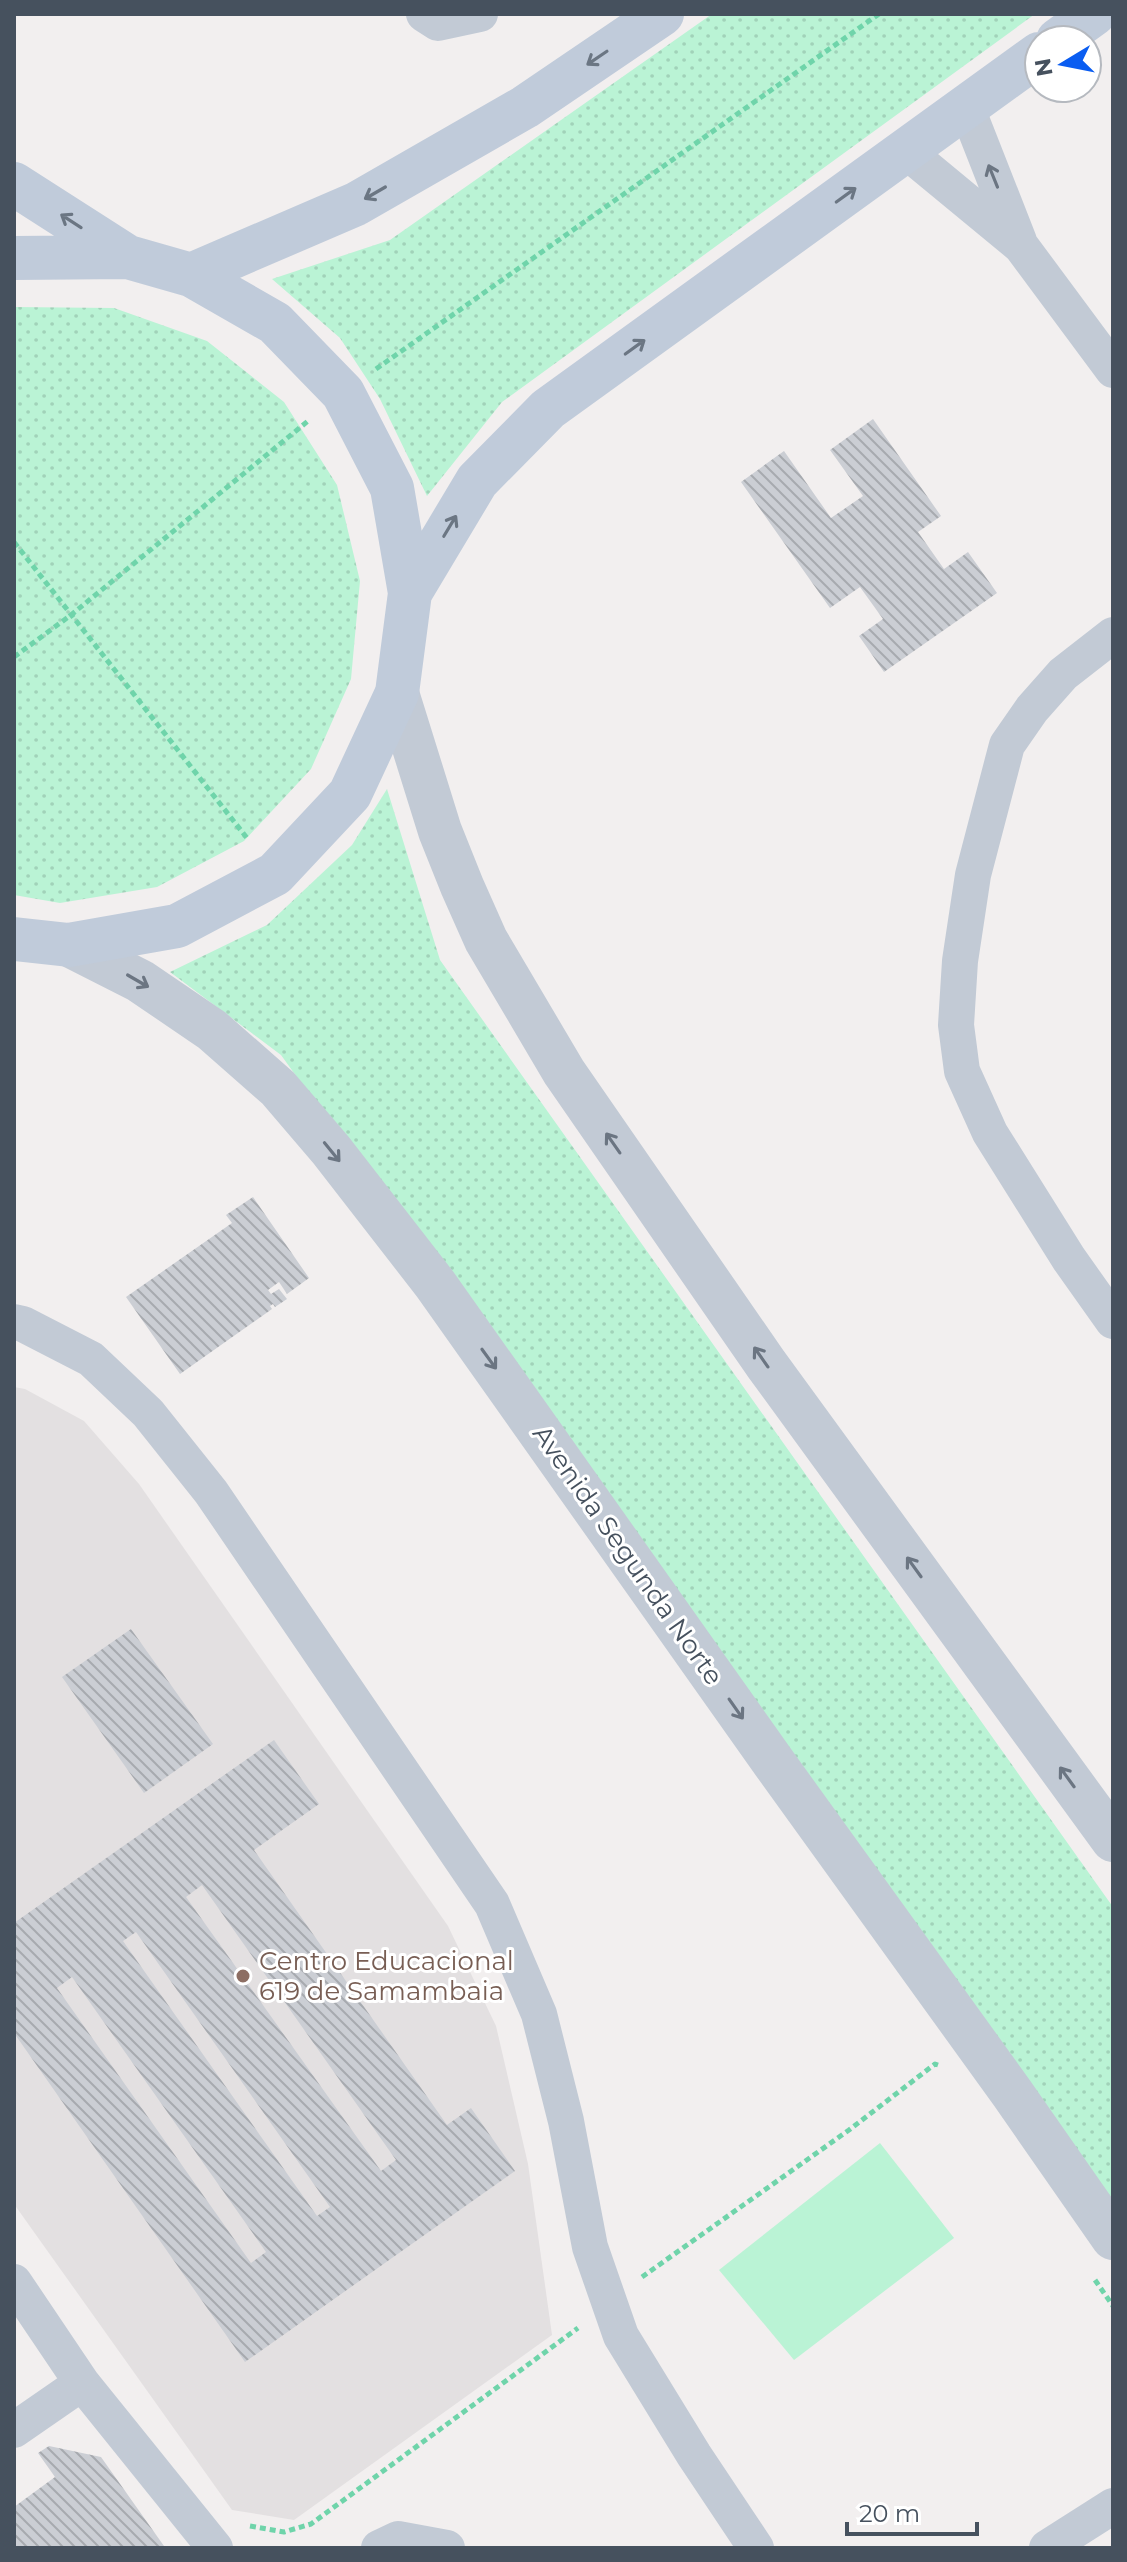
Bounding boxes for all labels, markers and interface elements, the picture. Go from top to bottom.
north arrow [1023,24,1103,104]
one-way arrow [587,50,609,66]
text: N [1029,56,1059,78]
one-way arrow [985,164,999,189]
one-way arrow [364,186,388,201]
one-way arrow [834,187,856,203]
one-way arrow [60,212,83,228]
one-way arrow [623,339,645,355]
one-way arrow [443,515,459,538]
one-way arrow [126,973,149,989]
one-way arrow [605,1132,621,1154]
one-way arrow [323,1141,341,1162]
one-way arrow [753,1346,769,1368]
one-way arrow [480,1348,497,1369]
street label: Avenida Segunda Norte [526,1419,730,1691]
one-way arrow [906,1556,922,1578]
one-way arrow [728,1697,744,1719]
one-way arrow [1059,1767,1076,1788]
place label: Centro Educacional 619 de Samambaia [259,1945,514,2007]
marker: Centro Educacional 619 de Samambaia [234,1967,252,1985]
scale bar [847,2486,977,2536]
text: 20 m [859,2499,920,2528]

